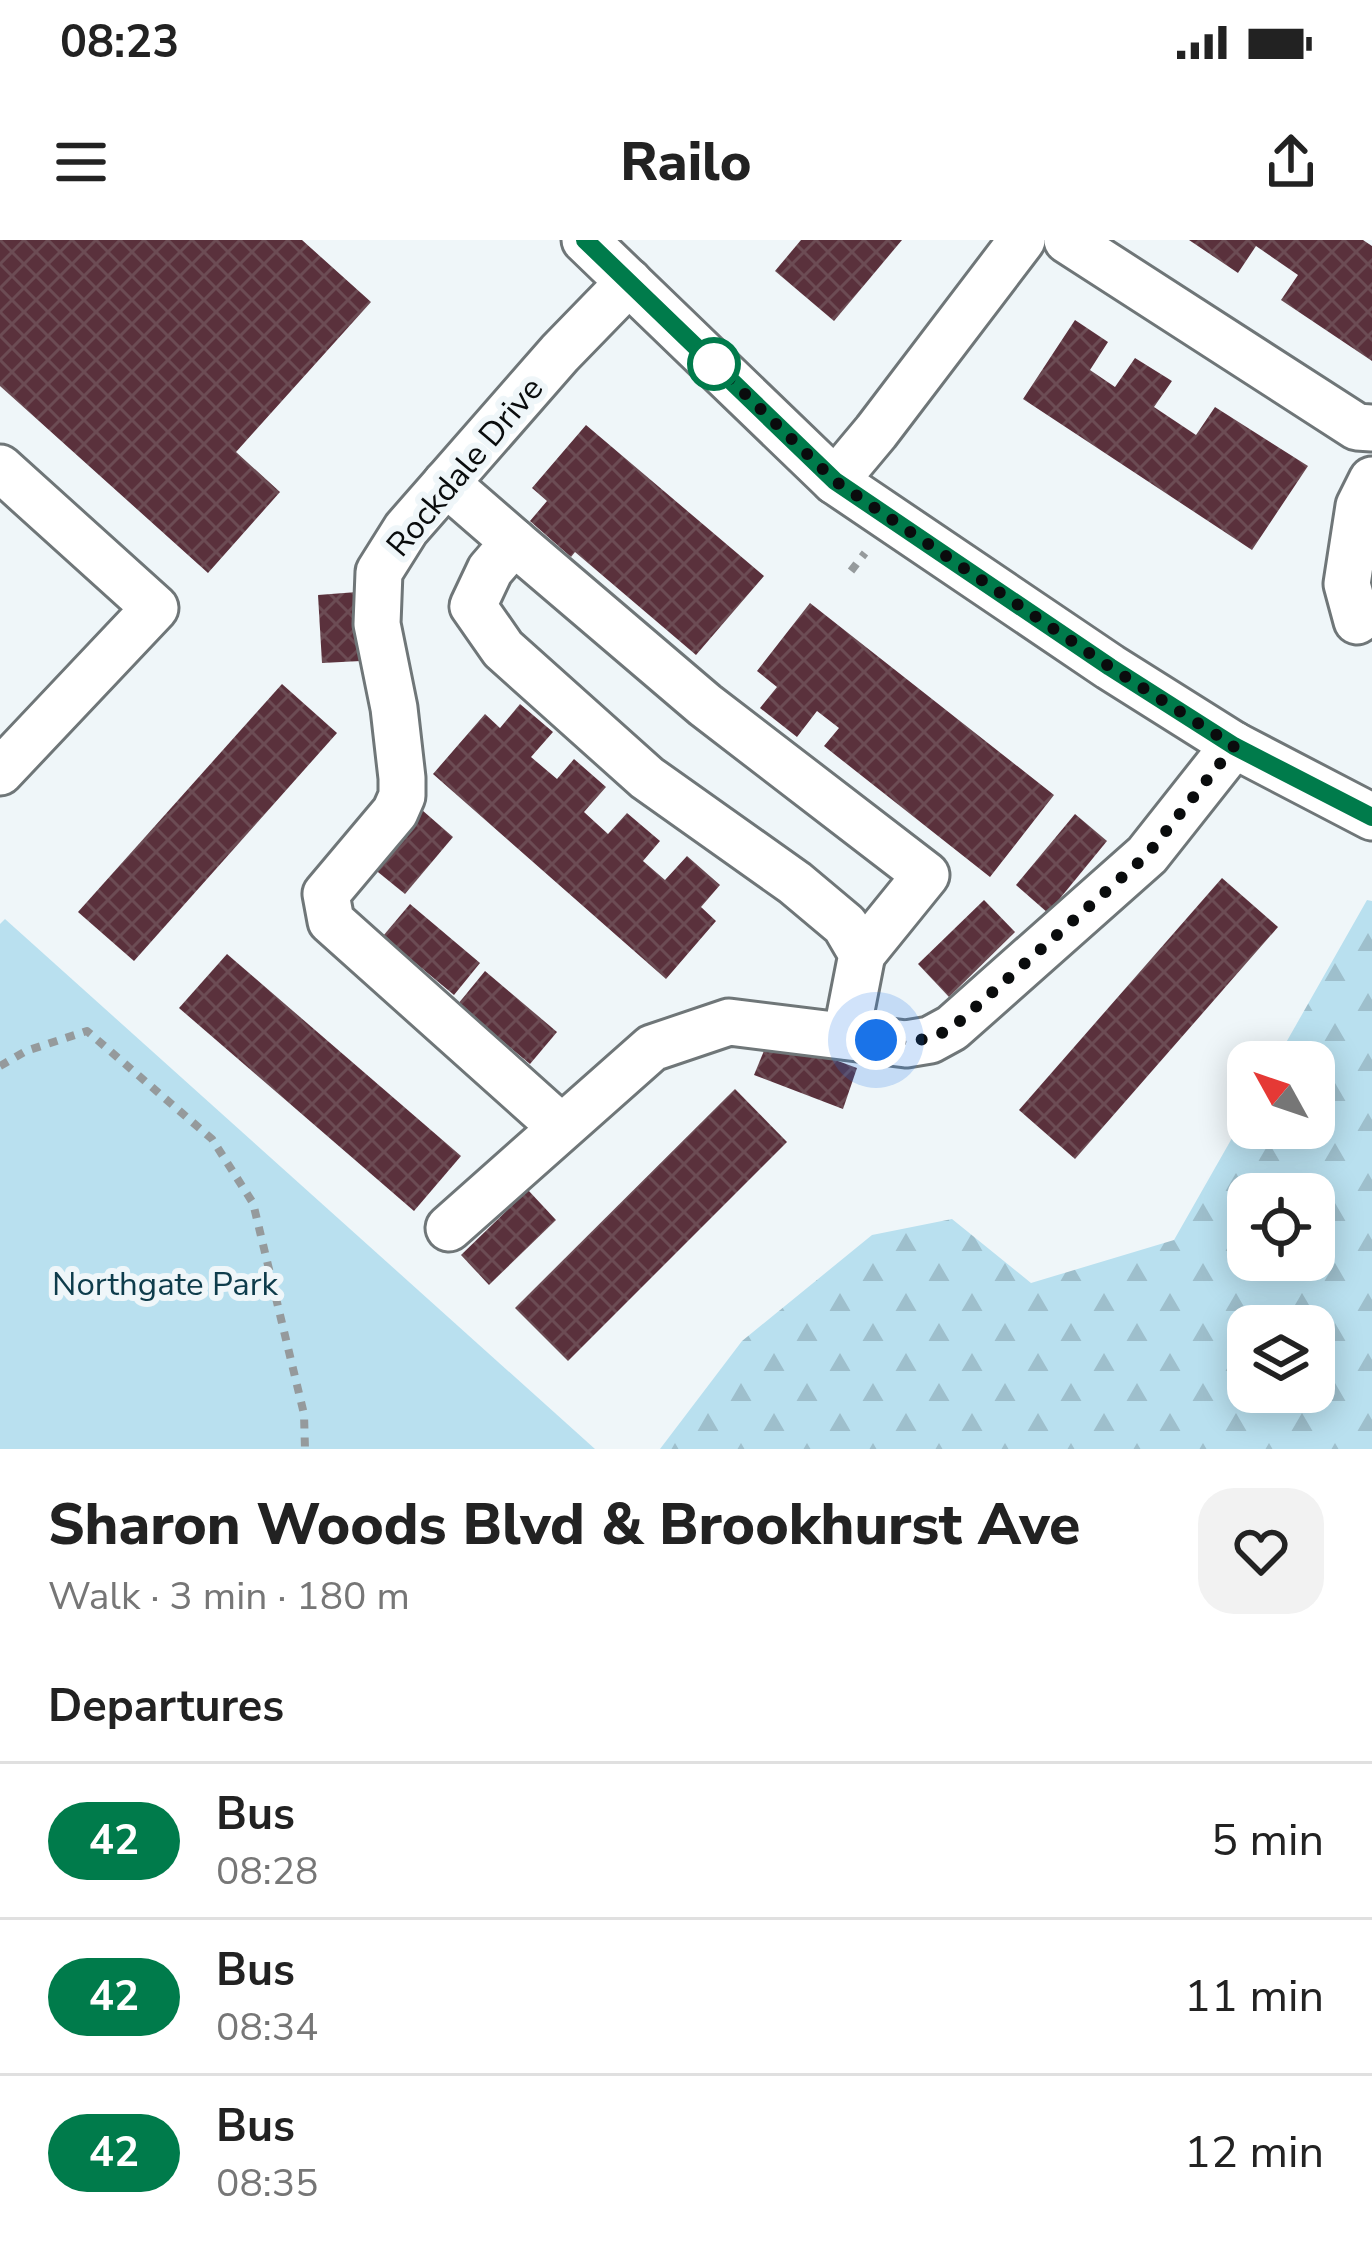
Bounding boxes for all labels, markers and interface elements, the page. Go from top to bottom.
text: 08:23 [60,12,179,73]
text: Railo [620,125,752,199]
icon: menu [48,129,114,195]
icon: share [1258,129,1324,195]
unlabelled marker [689,339,739,389]
street label: Rockdale Drive [376,367,554,567]
your location [846,1010,906,1070]
north arrow [1227,1041,1335,1149]
map controls [1227,1041,1335,1413]
button: locate [1227,1173,1335,1281]
park label: Northgate Park [52,1262,278,1307]
button: layers [1227,1305,1335,1413]
text: Sharon Woods Blvd & Brookhurst Ave [48,1486,1080,1564]
button: heart [1198,1488,1324,1614]
text: Walk · 3 min · 180 m [48,1570,410,1623]
text: Departures [48,1676,284,1737]
text: Bus [216,1784,295,1845]
text: 5 min [1211,1810,1324,1871]
text: 42 [89,1812,139,1869]
text: 08:28 [216,1845,319,1898]
text: Bus [216,1940,295,2001]
text: 11 min [1184,1966,1324,2027]
text: 42 [89,1968,139,2025]
text: 08:34 [216,2001,319,2054]
text: Bus [216,2096,295,2157]
text: 12 min [1184,2122,1324,2183]
text: 42 [89,2124,139,2181]
text: 08:35 [216,2157,319,2210]

